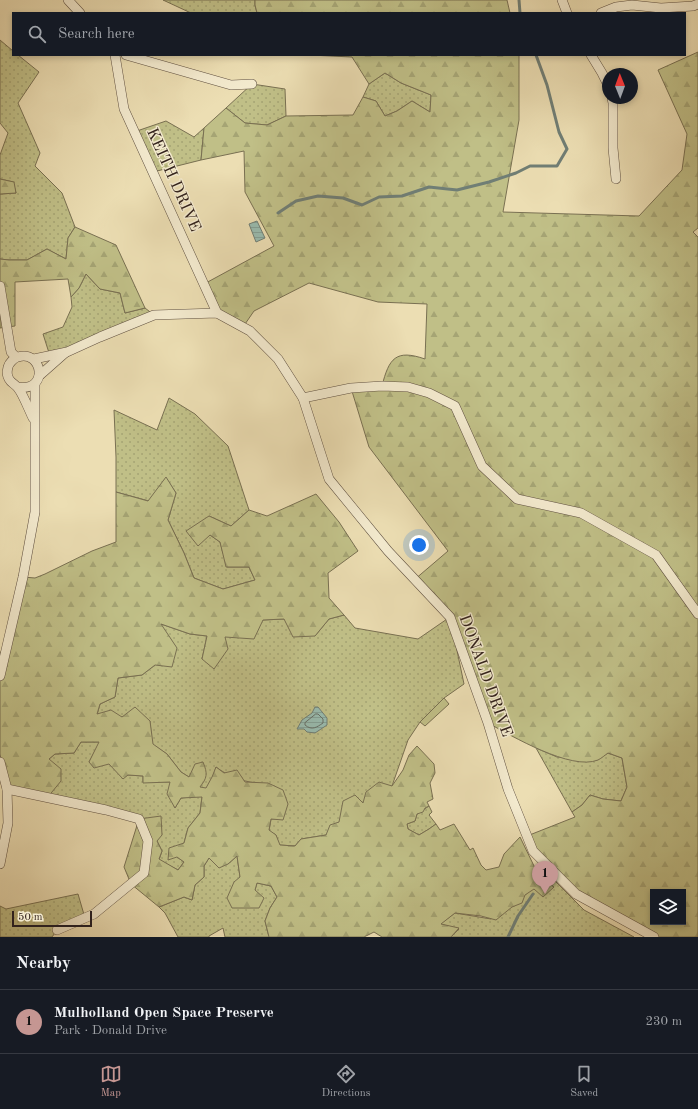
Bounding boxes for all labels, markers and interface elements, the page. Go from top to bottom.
search box [12,12,686,56]
icon: search [26,23,48,45]
text: Search here [58,27,135,42]
north arrow [602,68,638,104]
street label: KEITH DRIVE [143,126,203,234]
your location [409,535,429,555]
street label: DONALD DRIVE [455,613,515,739]
pin: 1 [532,861,558,894]
map controls [650,889,686,925]
button: layers [650,889,686,925]
scale bar [12,909,92,928]
text: 50 m [18,912,43,923]
text: Nearby [16,955,71,972]
text: Mulholland Open Space Preserve [54,1006,274,1021]
text: 1 [25,1015,33,1028]
text: 230 m [645,1015,682,1028]
text: Park · Donald Drive [54,1024,167,1037]
tab: Map [100,1063,122,1101]
tab: Directions [322,1063,370,1101]
tab: Saved [570,1063,598,1101]

